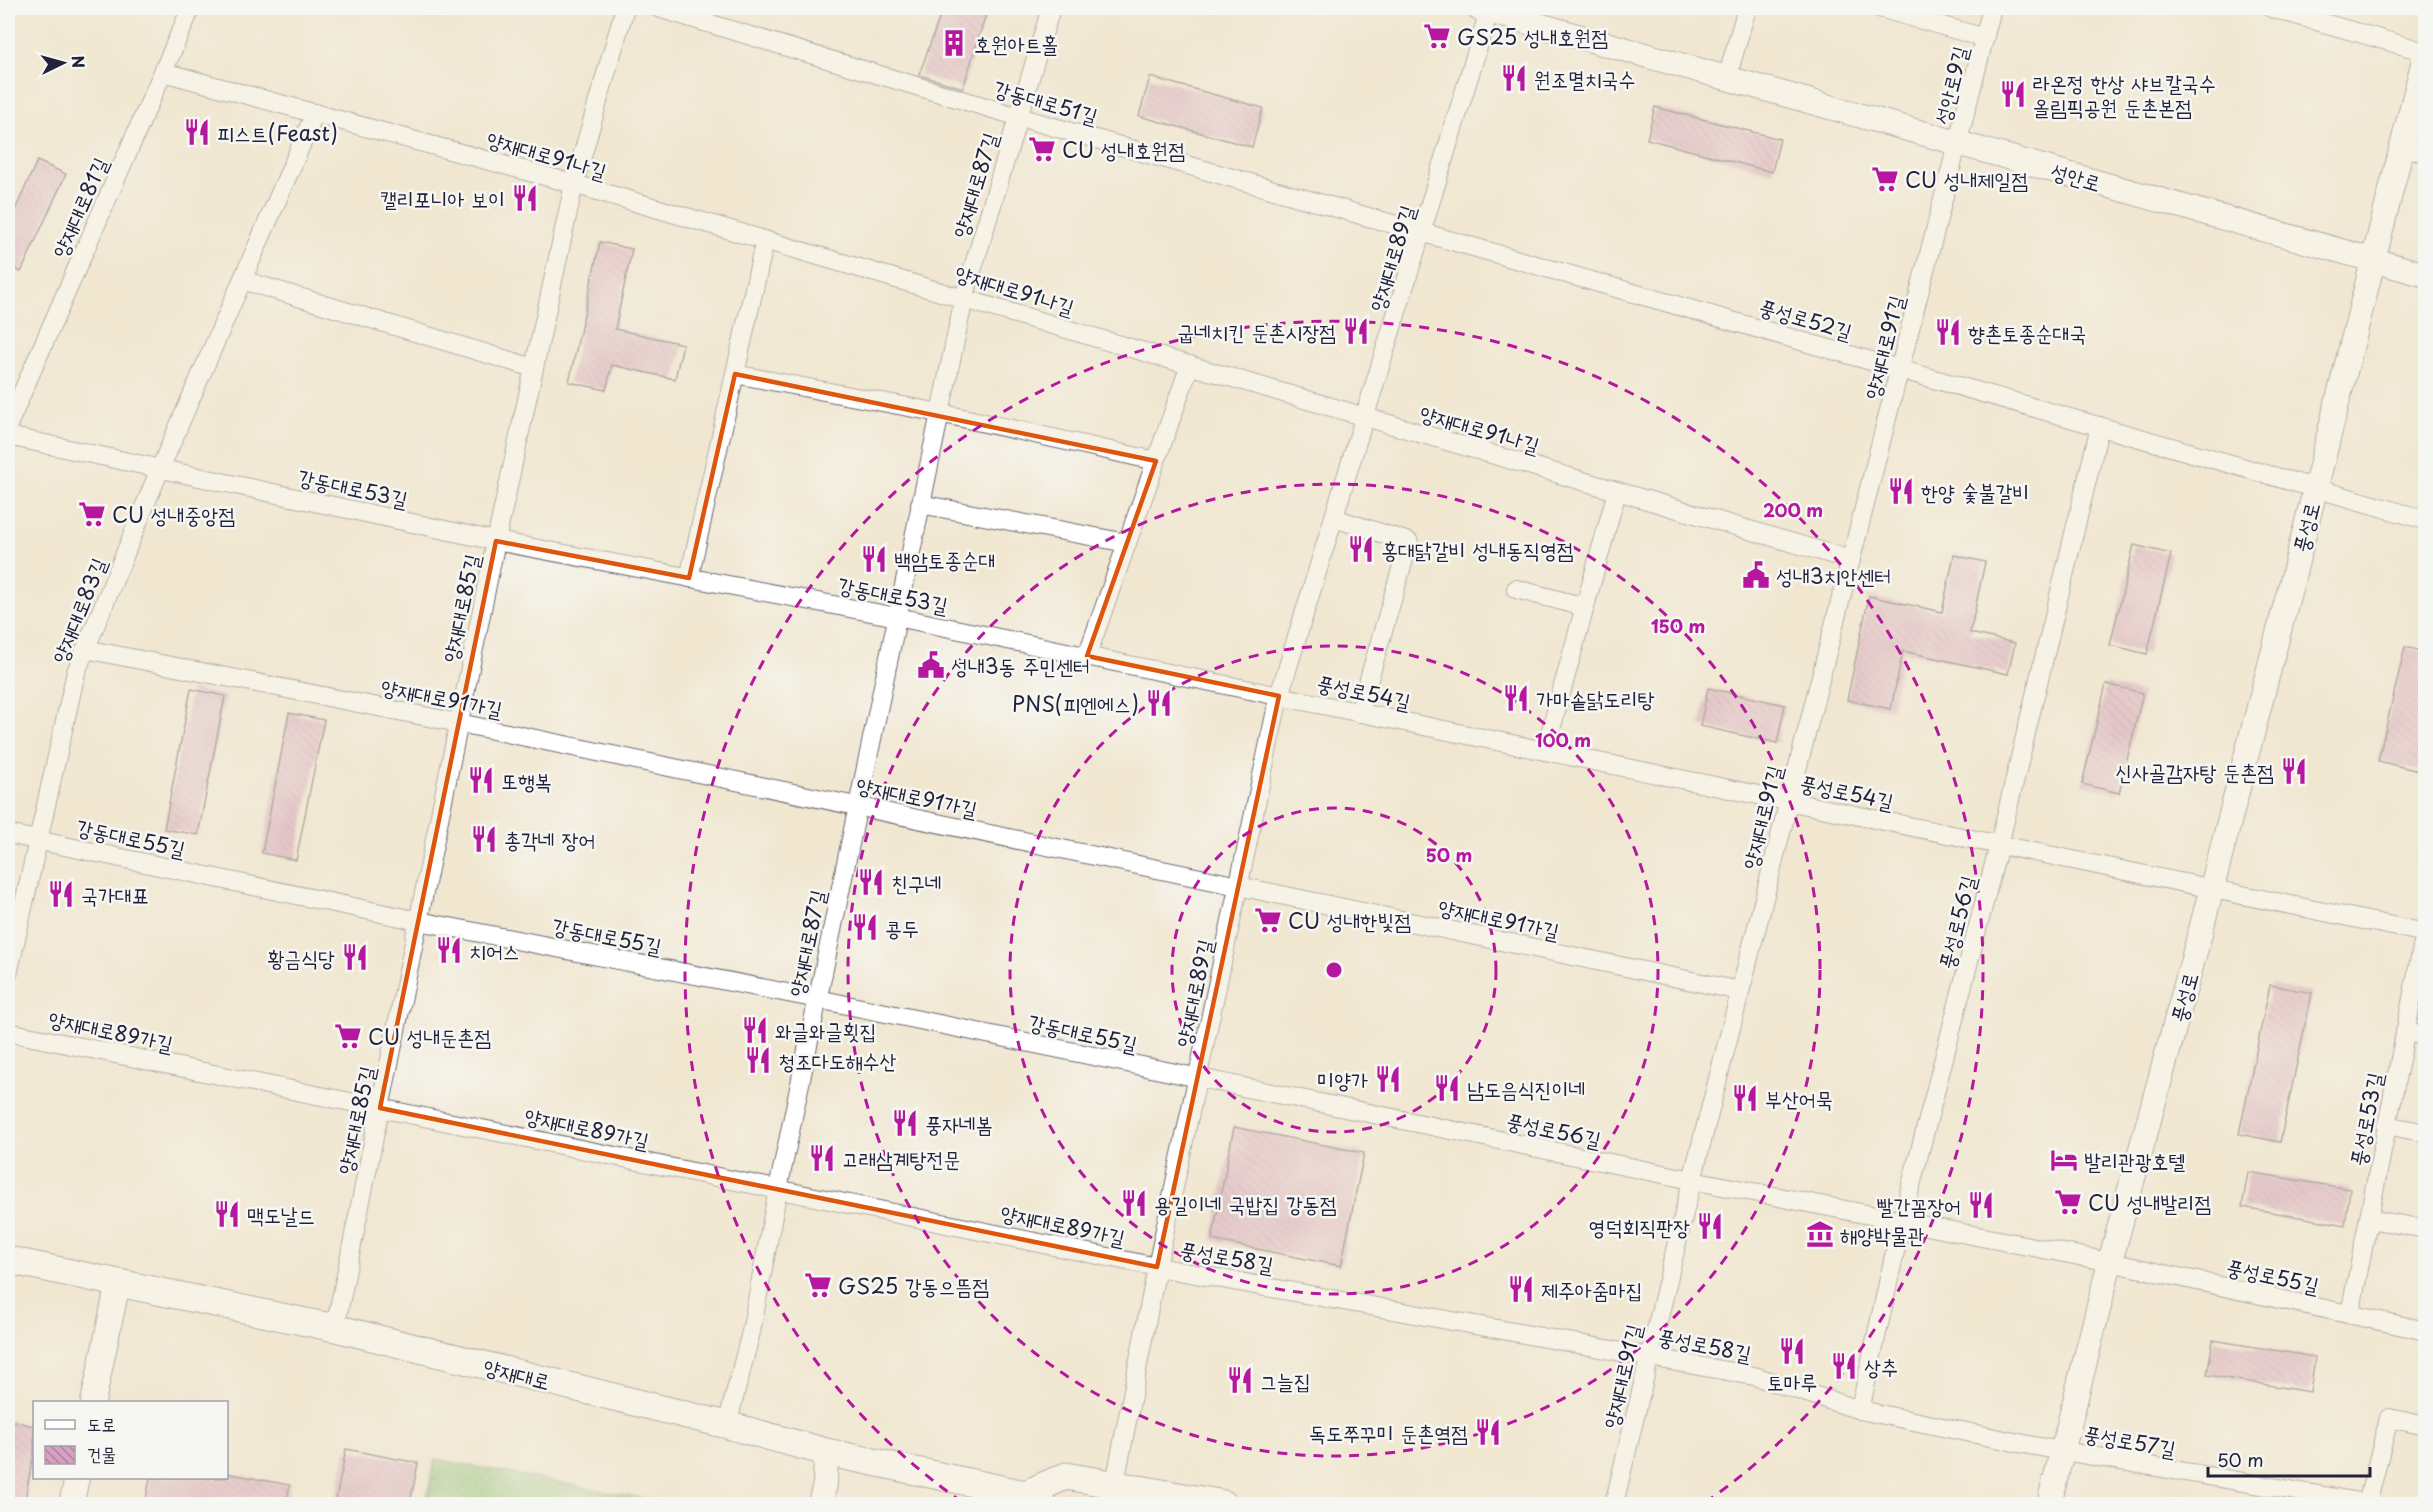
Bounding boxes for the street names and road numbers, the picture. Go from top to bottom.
street label: 성안로9길 [1925,42,1975,128]
street label: 강동대로51길 [990,71,1102,131]
street label: 양재대로91나길 [483,122,611,186]
street label: 양재대로87길 [943,128,1005,242]
street label: 양재대로81길 [43,152,115,262]
street label: 성안로 [2047,154,2105,198]
street label: 양재대로89길 [1360,201,1422,315]
street label: 양재대로91나길 [951,256,1079,322]
street label: 풍성로52길 [1756,289,1856,347]
street label: 양재대로91길 [1855,292,1911,402]
street label: 양재대로91나길 [1416,396,1544,460]
street label: 강동대로53길 [295,460,411,514]
street label: 풍성로 [2283,499,2327,555]
street label: 양재대로85길 [433,551,487,665]
street label: 양재대로83길 [42,552,114,668]
street label: 강동대로53길 [835,568,951,620]
street label: 풍성로54길 [1314,665,1414,717]
street label: 양재대로91가길 [379,670,506,724]
street label: 양재대로91길 [1733,762,1789,872]
street label: 풍성로54길 [1797,765,1897,817]
street label: 양재대로91가길 [853,768,981,824]
street label: 강동대로55길 [73,810,189,864]
street label: 풍성로56길 [1929,872,1983,972]
street label: 양재대로87길 [779,886,833,999]
street label: 양재대로91가길 [1435,890,1563,946]
street label: 강동대로55길 [550,909,665,961]
street label: 양재대로89길 [1166,936,1220,1050]
street label: 풍성로 [2161,968,2205,1026]
street label: 양재대로89가길 [46,1001,176,1059]
street label: 강동대로55길 [1025,1005,1141,1059]
street label: 양재대로85길 [328,1063,382,1177]
street label: 풍성로53길 [2340,1069,2390,1168]
street label: 양재대로89가길 [522,1098,652,1156]
street label: 풍성로56길 [1504,1103,1604,1155]
street label: 양재대로89가길 [998,1195,1128,1253]
street label: 풍성로58길 [1178,1232,1276,1280]
street label: 풍성로55길 [2224,1250,2322,1300]
street label: 풍성로58길 [1656,1319,1754,1369]
street label: 양재대로91길 [1593,1321,1649,1431]
street label: 양재대로 [480,1349,554,1397]
street label: 풍성로57길 [2082,1416,2179,1464]

